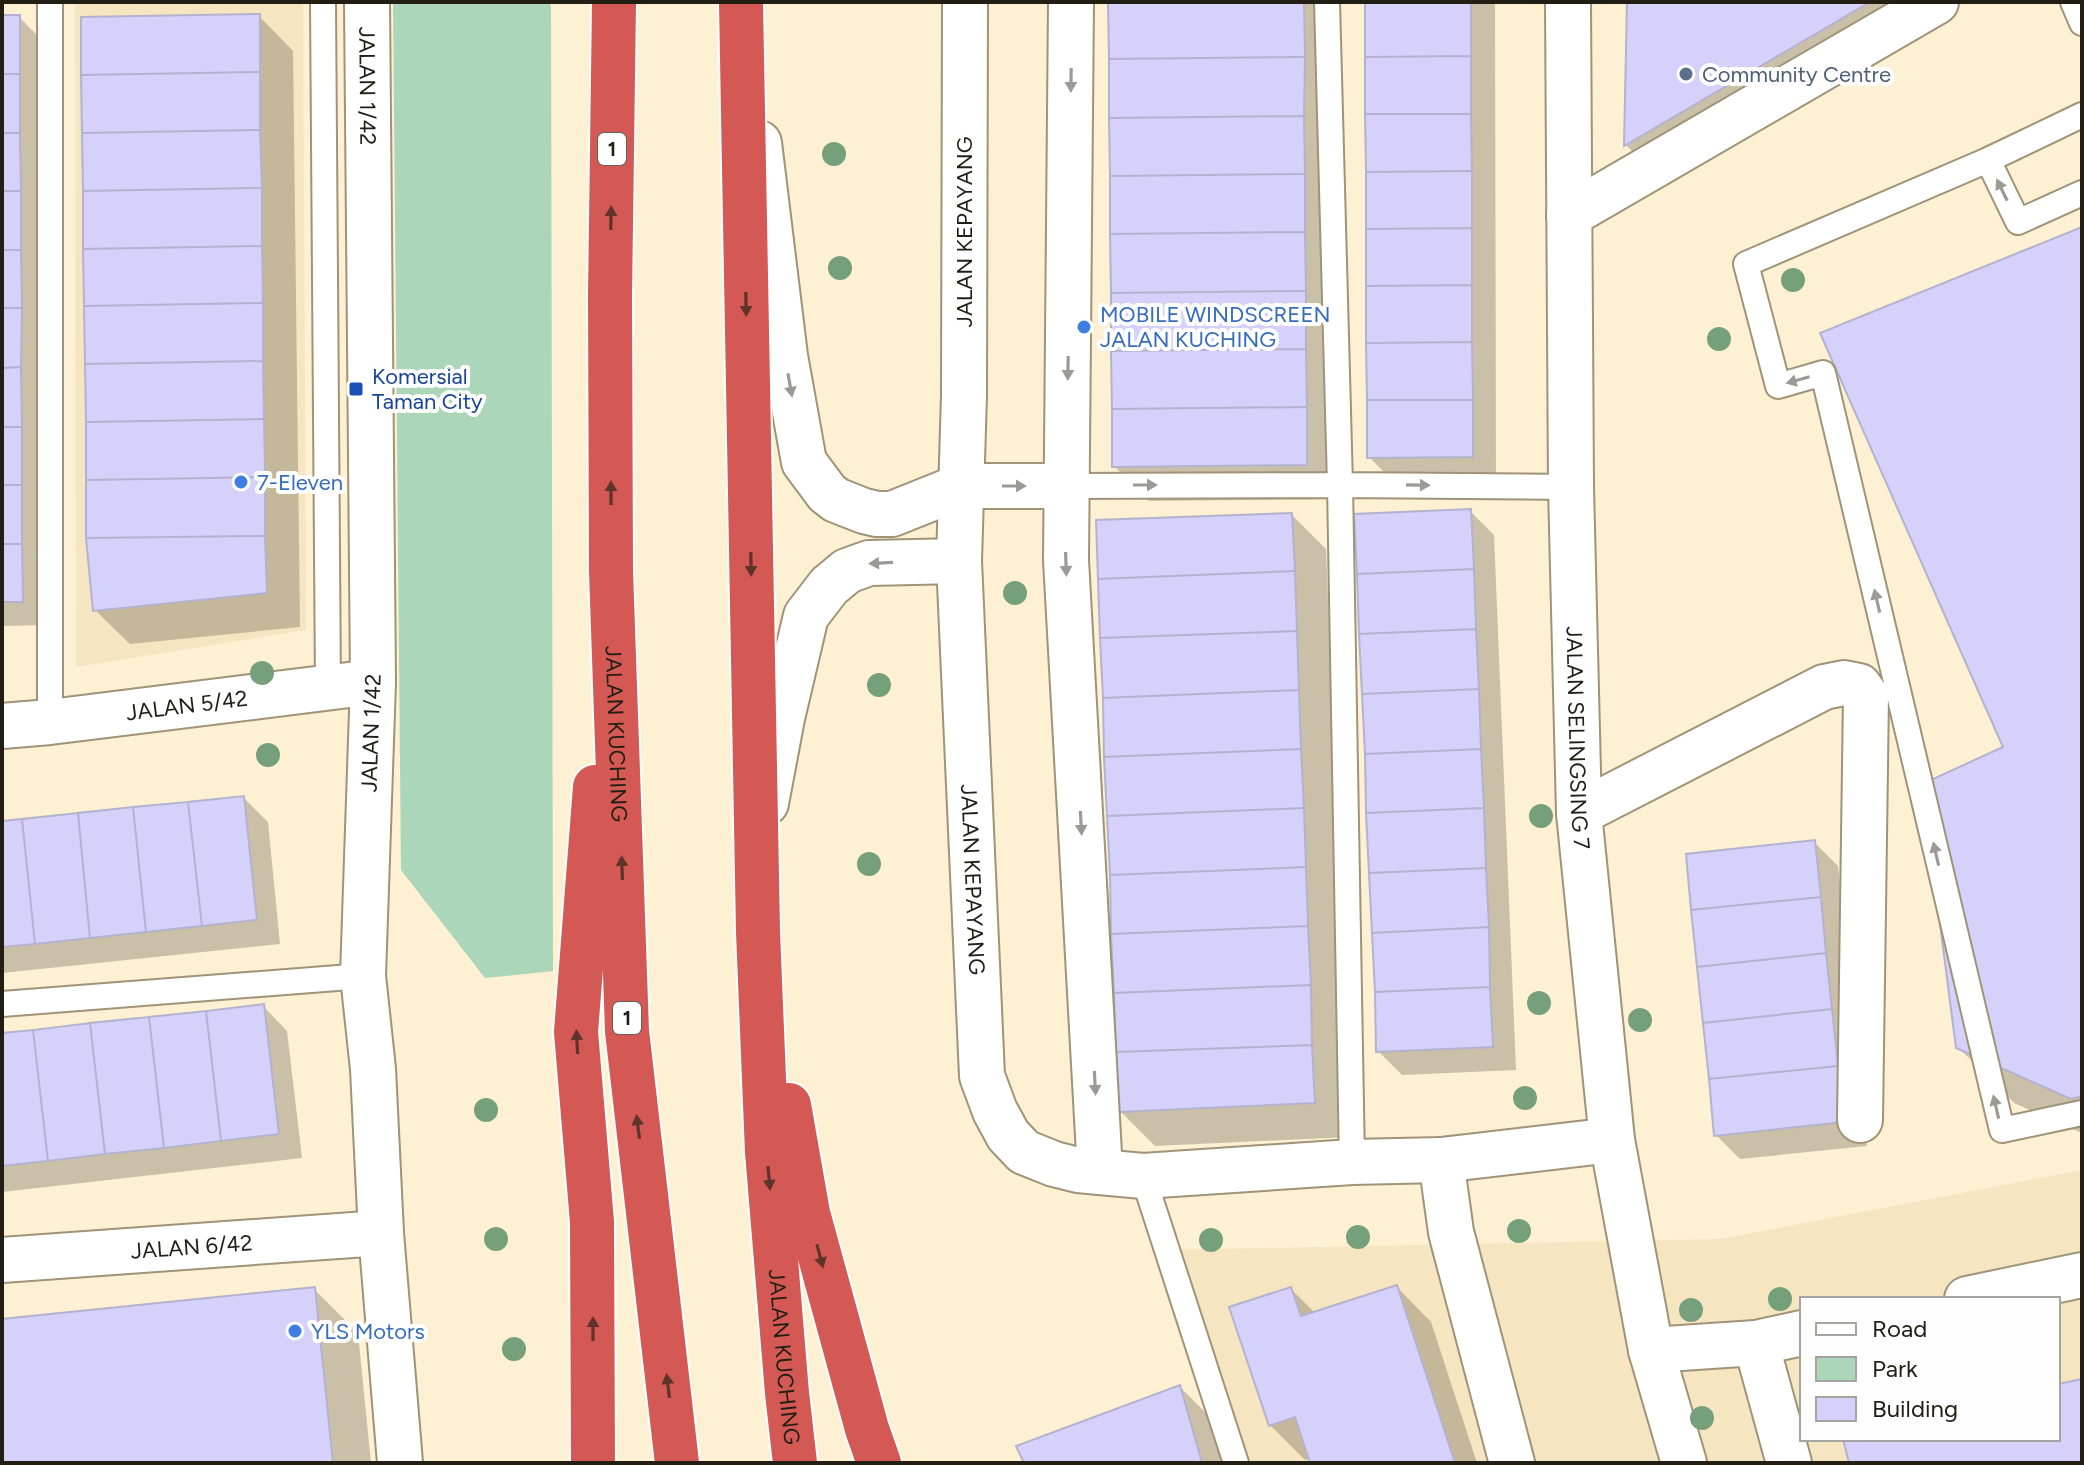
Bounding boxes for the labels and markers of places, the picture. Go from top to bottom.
place label: Community Centre [1702,61,1891,88]
marker: Community Centre [1677,65,1695,83]
place label: MOBILE WINDSCREEN JALAN KUCHING [1100,301,1330,353]
marker: MOBILE WINDSCREEN JALAN KUCHING [1075,318,1093,336]
place label: Komersial Taman City [372,363,483,415]
marker: Komersial Taman City [347,380,365,398]
place label: 7-Eleven [257,469,343,496]
marker: 7-Eleven [232,473,250,491]
place label: YLS Motors [311,1318,425,1345]
marker: YLS Motors [286,1322,304,1340]

